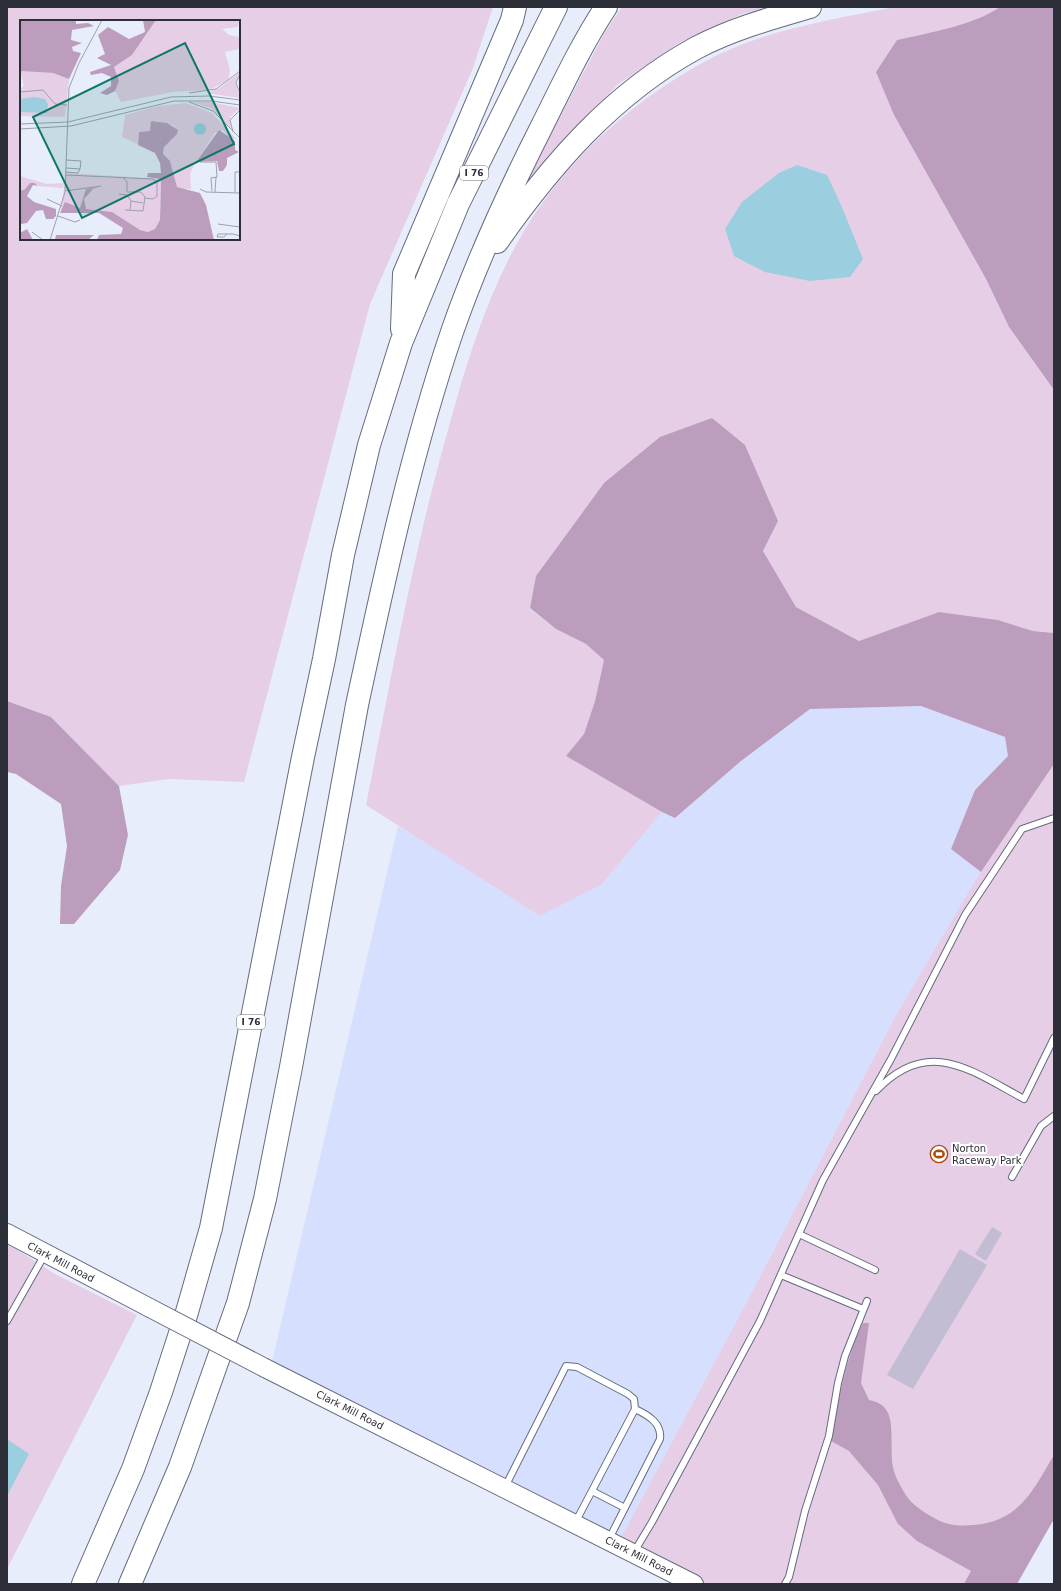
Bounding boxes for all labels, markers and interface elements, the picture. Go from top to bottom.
inset map [20,20,240,240]
road number: I 76 [460,166,488,180]
road number: I 76 [237,1015,265,1029]
place label: Norton Raceway Park [952,1143,1022,1166]
sports icon: Norton Raceway Park [929,1144,949,1164]
street label: Clark Mill Road [26,1240,96,1284]
street label: Clark Mill Road [314,1388,386,1432]
street label: Clark Mill Road [603,1534,675,1578]

